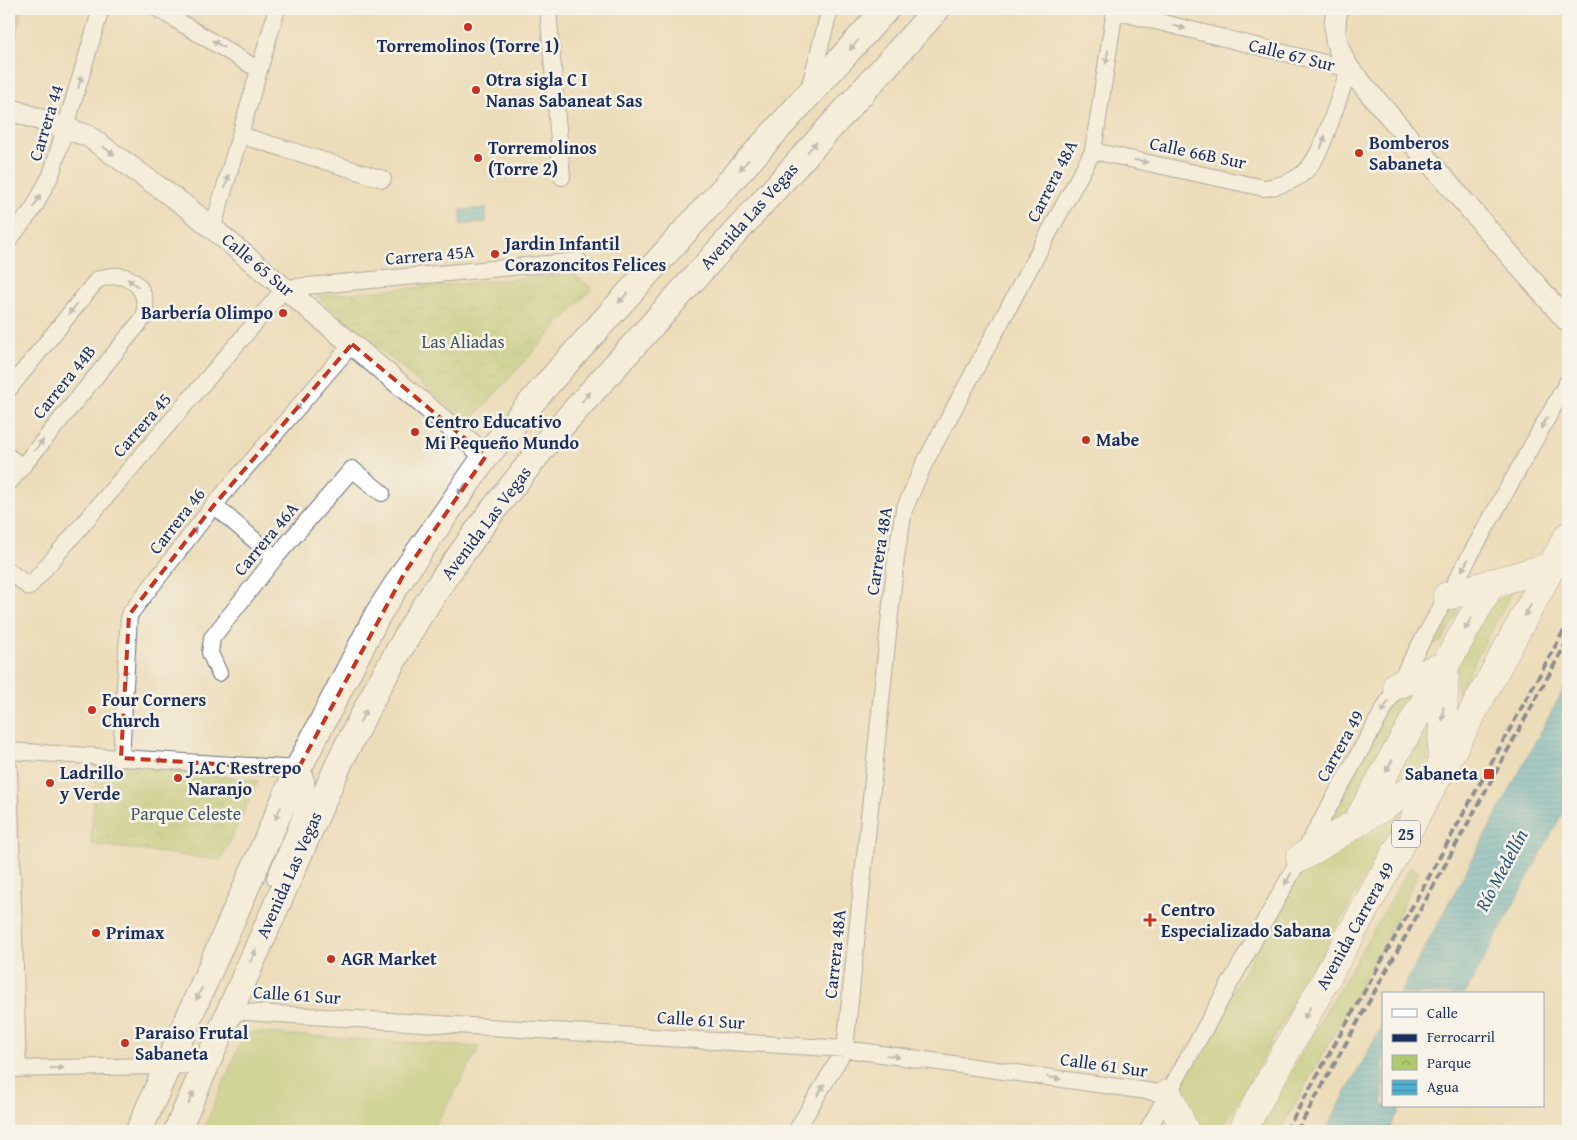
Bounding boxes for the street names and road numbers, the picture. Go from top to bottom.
street label: Calle 67 Sur [1246,31,1339,78]
street label: Carrera 44 [21,81,70,164]
street label: Calle 66B Sur [1147,129,1250,176]
street label: Carrera 48A [1019,135,1084,227]
street label: Avenida Las Vegas [693,156,804,275]
street label: Calle 65 Sur [216,226,301,304]
street label: Carrera 45A [384,237,476,272]
street label: Carrera 44B [25,339,102,425]
street label: Carrera 45 [106,386,178,463]
street label: Avenida Las Vegas [434,460,537,585]
street label: Carrera 46 [142,482,211,560]
street label: Carrera 46A [227,496,305,582]
street label: Carrera 48A [858,505,899,597]
street label: Carrera 49 [1309,705,1370,787]
street label: Avenida Las Vegas [248,807,329,943]
road number: 25 [1392,821,1420,848]
street label: Avenida Carrera 49 [1308,857,1401,995]
street label: Carrera 48A [816,908,853,1000]
street label: Calle 61 Sur [252,978,342,1011]
street label: Calle 61 Sur [656,1003,746,1036]
street label: Calle 61 Sur [1059,1045,1150,1084]

